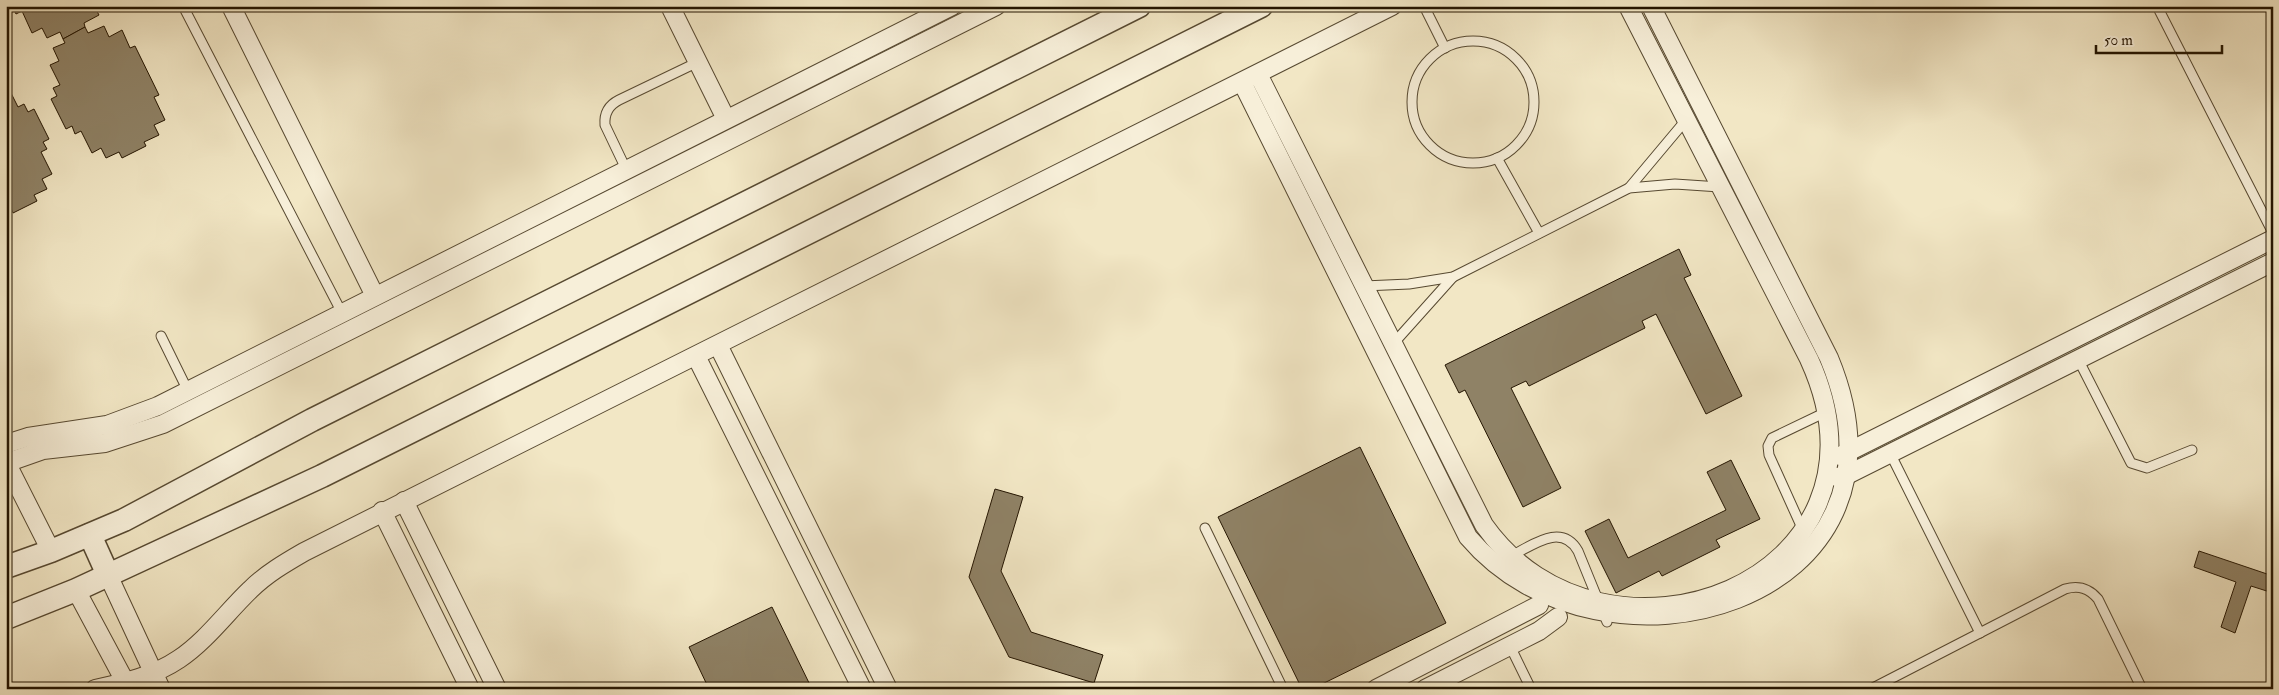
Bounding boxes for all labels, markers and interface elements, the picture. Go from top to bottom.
scale bar [2096,22,2223,54]
text: 50 m [2104,31,2133,50]

